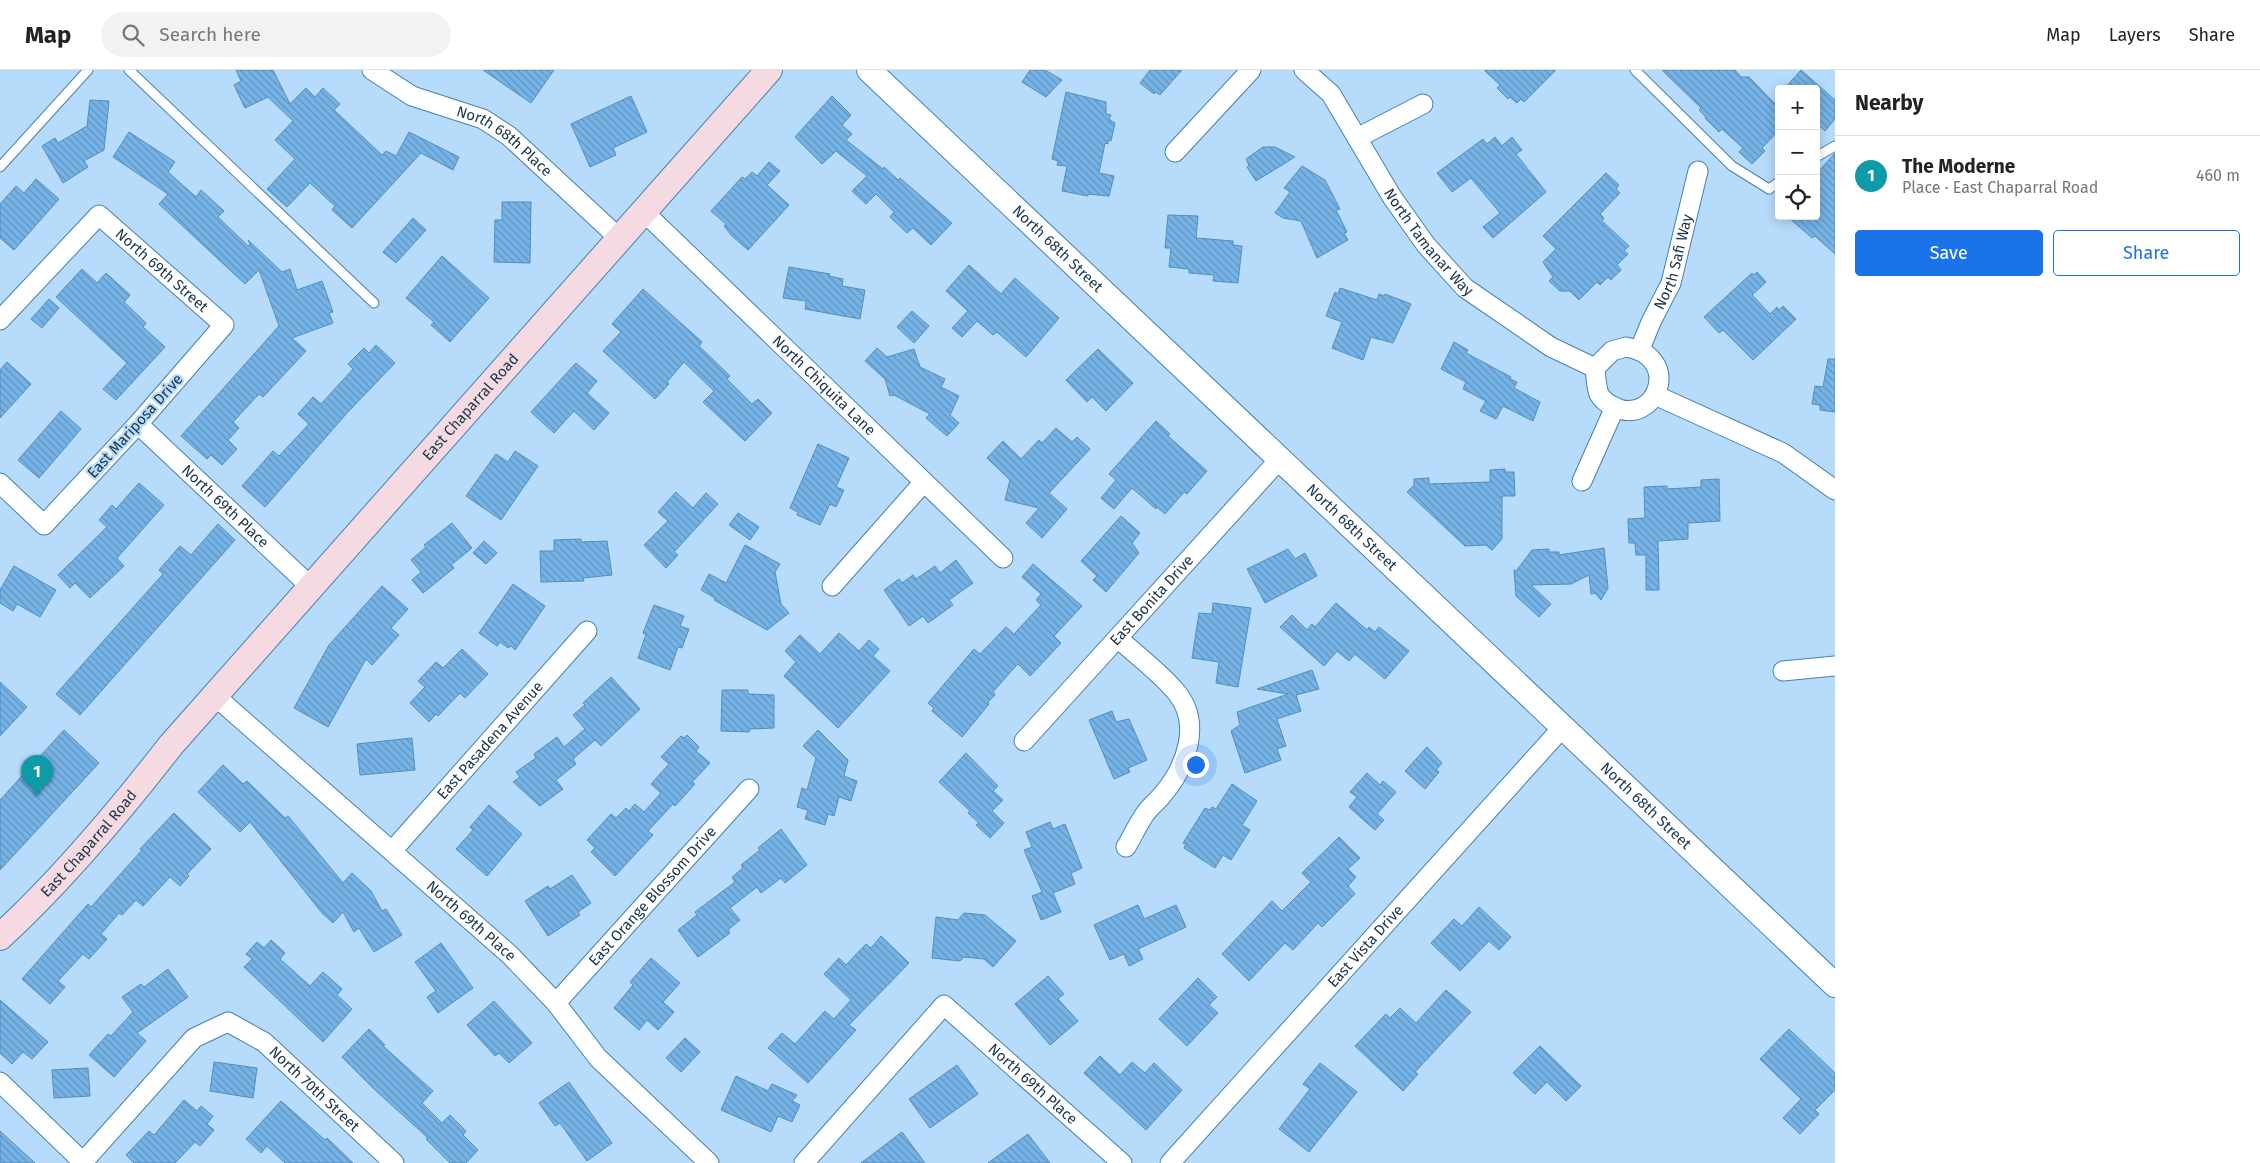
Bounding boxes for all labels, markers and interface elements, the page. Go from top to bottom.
search box [101,12,451,57]
text: Map [25,21,71,49]
icon: search [119,21,147,49]
text: Search here [159,23,261,46]
text: Map [2046,24,2081,46]
text: Layers [2109,24,2161,46]
text: Share [2189,24,2235,46]
map controls [1775,85,1820,220]
button: + [1775,85,1820,130]
text: Nearby [1855,90,1923,116]
street label: North 68th Place [454,102,556,180]
button: − [1775,130,1820,175]
text: The Moderne [1902,155,2015,178]
text: 1 [1867,166,1875,185]
text: 460 m [2196,166,2240,185]
button: locate [1775,175,1820,220]
text: Place · East Chaparral Road [1902,178,2098,197]
street label: North Tamanar Way [1380,185,1477,300]
street label: North 68th Street [1009,202,1107,296]
street label: North Safi Way [1650,212,1696,313]
street label: North 69th Street [112,225,212,316]
button: Save [1855,230,2043,276]
button: Share [2053,230,2240,276]
street label: North Chiquita Lane [769,332,879,439]
street label: East Chaparral Road [418,350,522,464]
street label: East Mariposa Drive [84,370,186,482]
street label: North 69th Place [178,461,273,552]
street label: North 68th Street [1303,480,1401,575]
street label: East Bonita Drive [1106,551,1197,649]
street label: East Pasadena Avenue [433,678,547,803]
your location [1183,752,1209,778]
pin: 1 [21,755,53,796]
street label: North 68th Street [1597,759,1695,853]
street label: East Chaparral Road [37,786,141,901]
street label: East Orange Blossom Drive [585,823,720,970]
street label: North 69th Place [423,877,520,965]
street label: East Vista Drive [1324,901,1407,991]
street label: North 69th Place [985,1040,1081,1128]
street label: North 70th Street [265,1042,364,1136]

